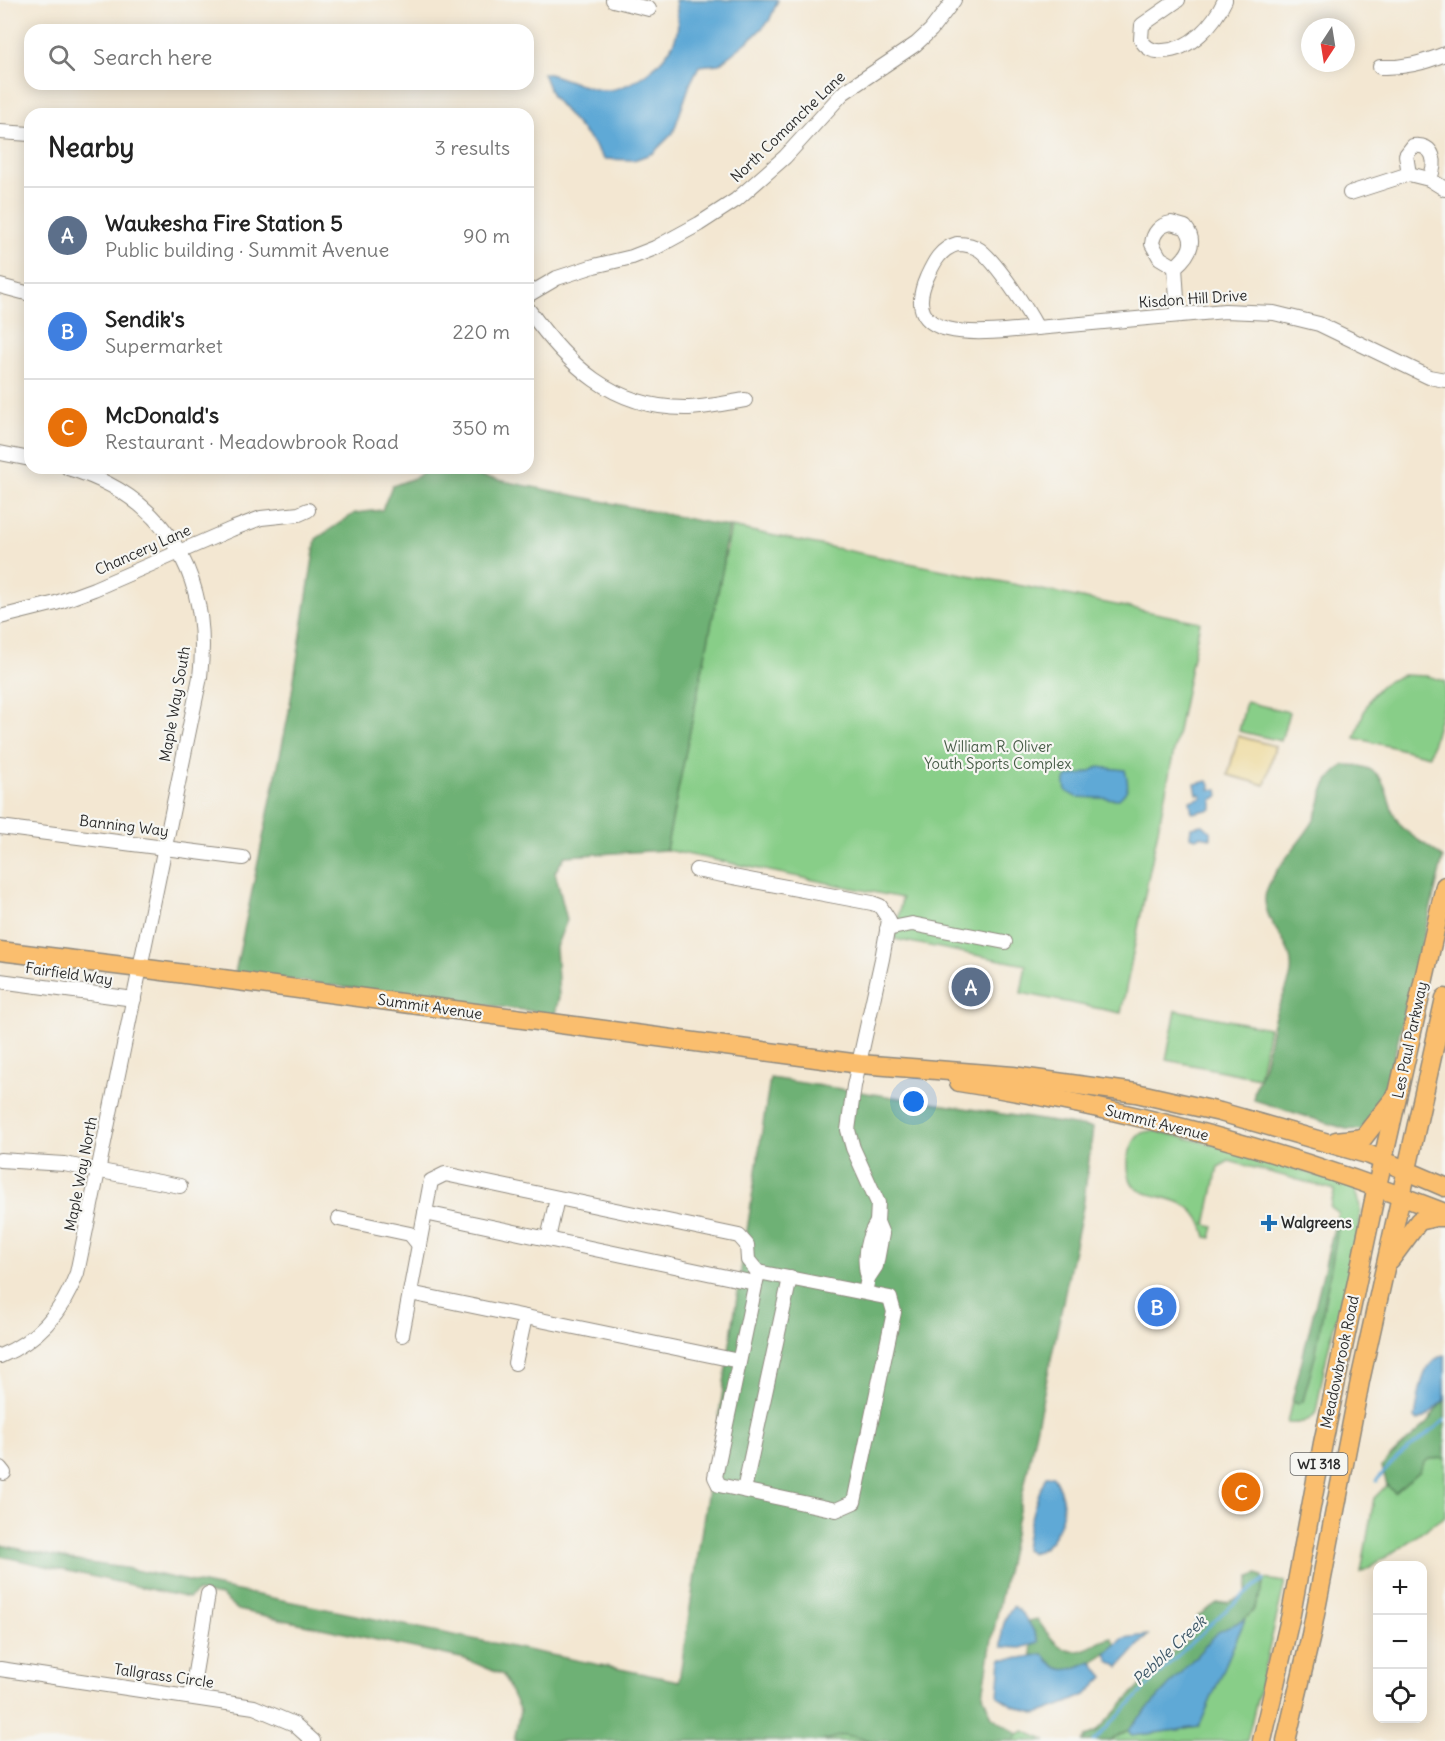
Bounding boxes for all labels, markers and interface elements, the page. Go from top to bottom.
north arrow [1301,18,1355,72]
search box [24,24,534,90]
icon: search [45,41,78,74]
text: Search here [93,43,212,71]
street label: North Comanche Lane [726,67,849,186]
text: Nearby [48,131,134,164]
text: 3 results [434,135,510,160]
text: Waukesha Fire Station 5 [105,209,343,237]
text: A [61,223,74,248]
text: 90 m [463,223,510,248]
text: Public building · Summit Avenue [105,237,389,262]
street label: Kisdon Hill Drive [1138,285,1248,312]
text: Sendik's [105,305,185,333]
text: B [61,319,74,344]
text: 220 m [453,319,510,344]
text: Supermarket [105,333,223,358]
text: McDonald's [105,401,219,429]
text: C [61,415,74,440]
text: 350 m [452,415,510,440]
text: Restaurant · Meadowbrook Road [105,429,399,454]
street label: Chancery Lane [92,520,194,579]
street label: Maple Way South [155,644,194,763]
park label: William R. Oliver Youth Sports Complex [924,737,1072,773]
street label: Banning Way [78,811,170,840]
street label: Fairfield Way [24,958,114,989]
pin: A [952,964,990,1010]
street label: Les Paul Parkway [1388,980,1431,1100]
street label: Summit Avenue [376,990,484,1023]
your location [899,1087,928,1116]
street label: Summit Avenue [1104,1101,1211,1145]
street label: Maple Way North [60,1115,101,1233]
place label: Walgreens [1281,1213,1352,1233]
marker: Walgreens [1262,1216,1276,1230]
pin: B [1138,1284,1176,1330]
street label: Meadowbrook Road [1316,1294,1363,1430]
road number: WI 318 [1290,1453,1348,1475]
pin: C [1222,1470,1260,1514]
map controls [1373,1561,1427,1723]
button: + [1373,1561,1427,1615]
water label: Pebble Creek [1128,1610,1211,1689]
button: − [1373,1615,1427,1669]
street label: Tallgrass Circle [113,1659,215,1692]
button: locate [1373,1669,1427,1723]

